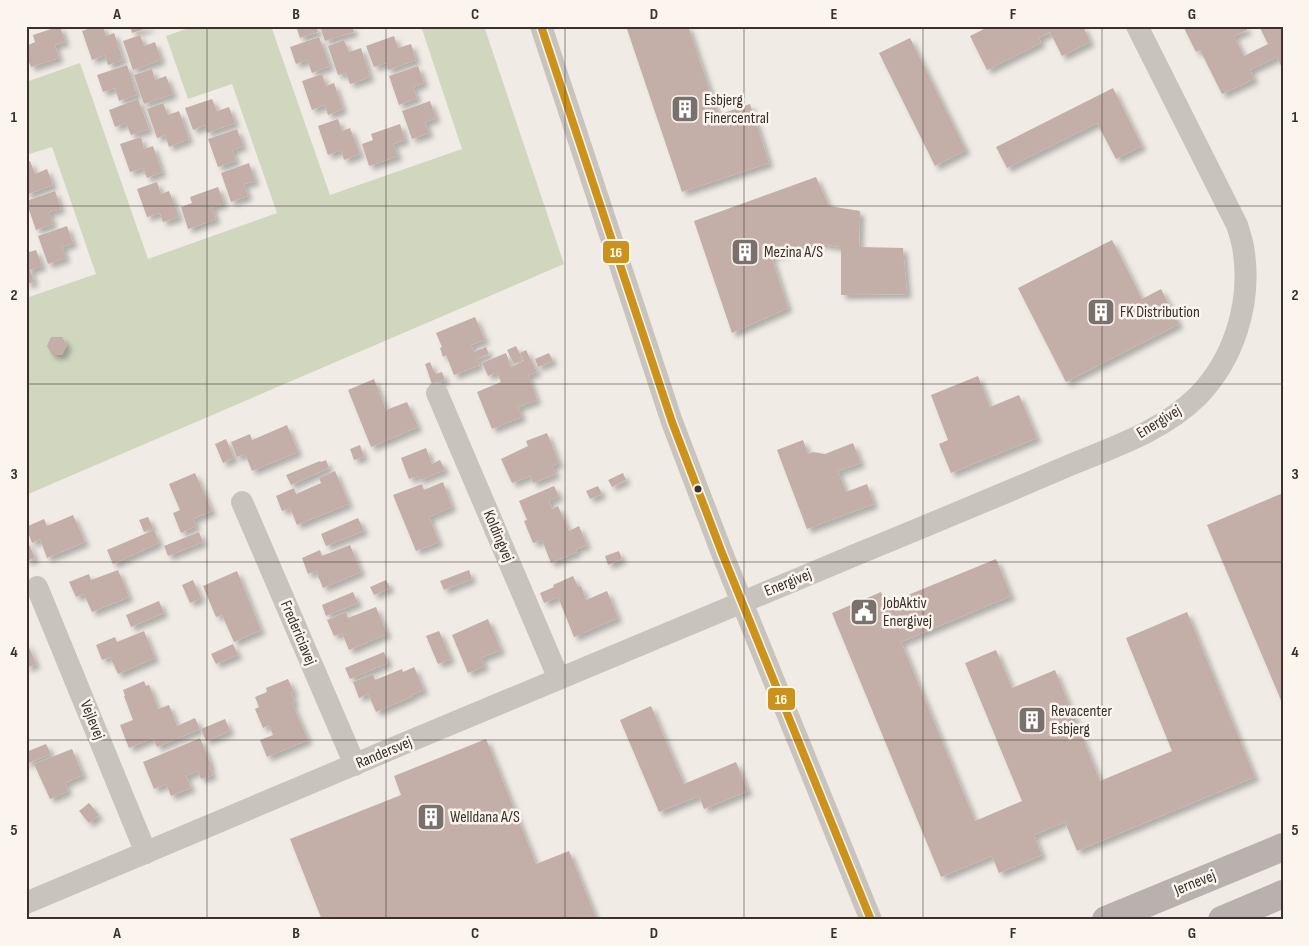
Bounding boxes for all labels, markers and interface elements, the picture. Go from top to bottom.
text: A [112,5,121,24]
text: B [292,5,300,24]
text: C [471,5,479,24]
text: D [650,5,658,24]
text: E [831,5,838,24]
text: F [1010,5,1017,24]
text: G [1188,5,1196,24]
place label: Esbjerg Finercentral [704,91,769,128]
building icon: Esbjerg Finercentral [670,94,700,124]
text: 1 [11,108,18,127]
text: 1 [1292,108,1299,127]
building icon: Mezina A/S [730,237,760,267]
line badge: 16 [602,240,630,264]
place label: Mezina A/S [764,243,823,262]
text: 16 [610,244,622,261]
text: 2 [10,286,18,305]
text: 2 [1291,286,1299,305]
building icon: FK Distribution [1086,297,1116,327]
place label: FK Distribution [1120,303,1200,322]
street label: Energivej [1133,401,1185,443]
text: 3 [10,465,18,484]
text: 3 [1291,465,1299,484]
unlabelled marker [693,484,703,494]
street label: Koldingvej [479,507,517,565]
street label: Energivej [762,565,814,601]
place label: JobAktiv Energivej [882,594,932,631]
public building icon: JobAktiv Energivej [849,597,879,627]
street label: Fredericiavej [276,598,320,668]
text: 4 [10,643,18,662]
text: 4 [1291,643,1299,662]
line badge: 16 [767,687,796,711]
text: 16 [775,691,787,708]
street label: Vejlevej [76,698,108,743]
place label: Revacenter Esbjerg [1051,702,1113,739]
building icon: Revacenter Esbjerg [1017,705,1047,735]
street label: Randersvej [353,733,415,773]
building icon: Welldana A/S [416,802,446,832]
place label: Welldana A/S [450,808,520,827]
text: 5 [10,821,18,840]
text: 5 [1291,821,1299,840]
street label: Jernevej [1171,866,1219,900]
text: A [112,924,121,943]
text: B [292,924,300,943]
text: C [471,924,479,943]
text: D [650,924,658,943]
text: E [831,924,838,943]
text: F [1010,924,1017,943]
text: G [1188,924,1196,943]

